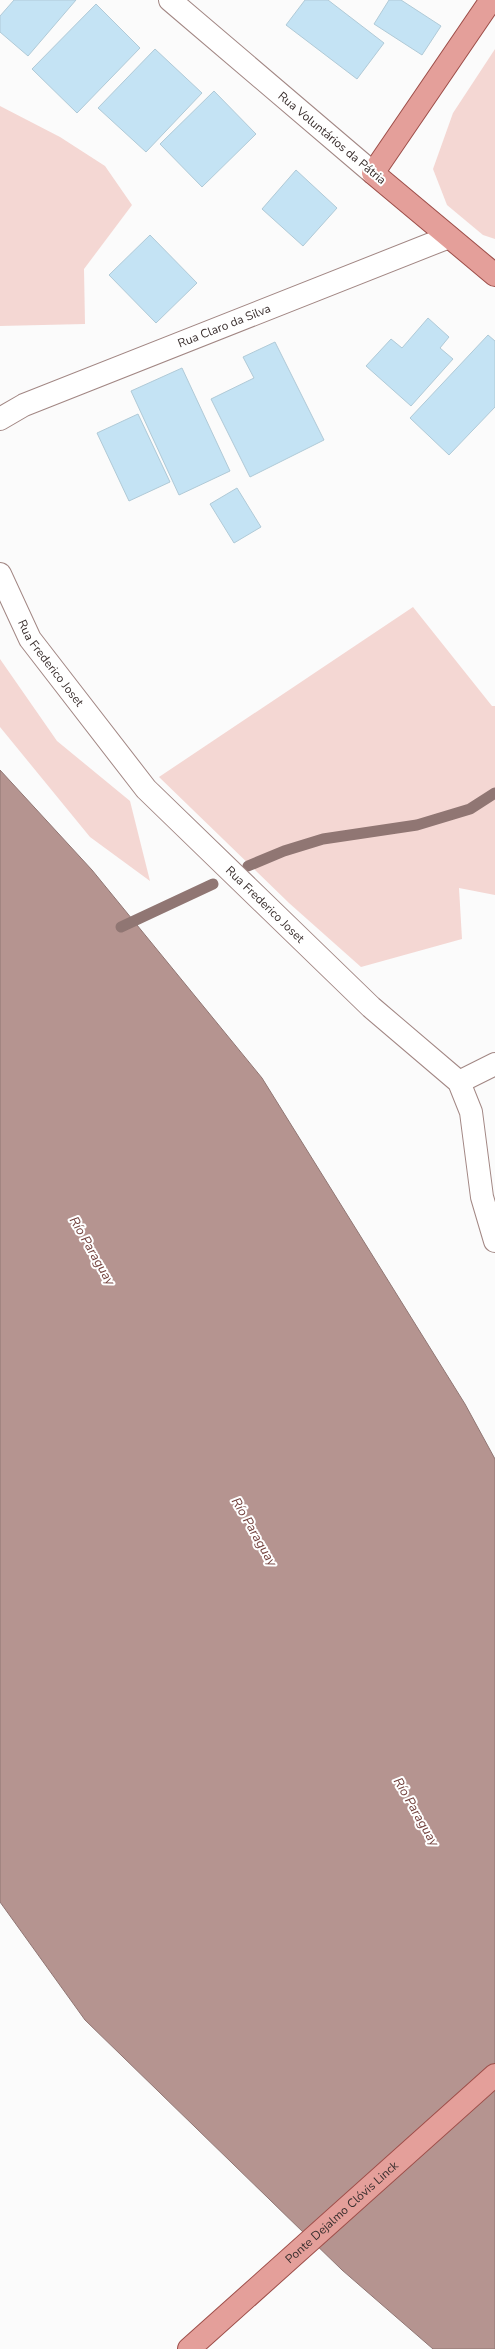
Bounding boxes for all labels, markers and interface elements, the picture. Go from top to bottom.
street label: Rua Voluntários da Pátria [275,88,389,188]
street label: Rua Claro da Silva [175,300,273,351]
street label: Rua Frederico Joset [14,617,88,711]
street label: Rua Frederico Joset [222,862,309,947]
water label: Río Paraguay [65,1213,120,1290]
water label: Río Paraguay [227,1494,282,1571]
water label: Río Paraguay [389,1774,444,1851]
street label: Ponte Dejalmo Clóvis Linck [282,2157,402,2267]

